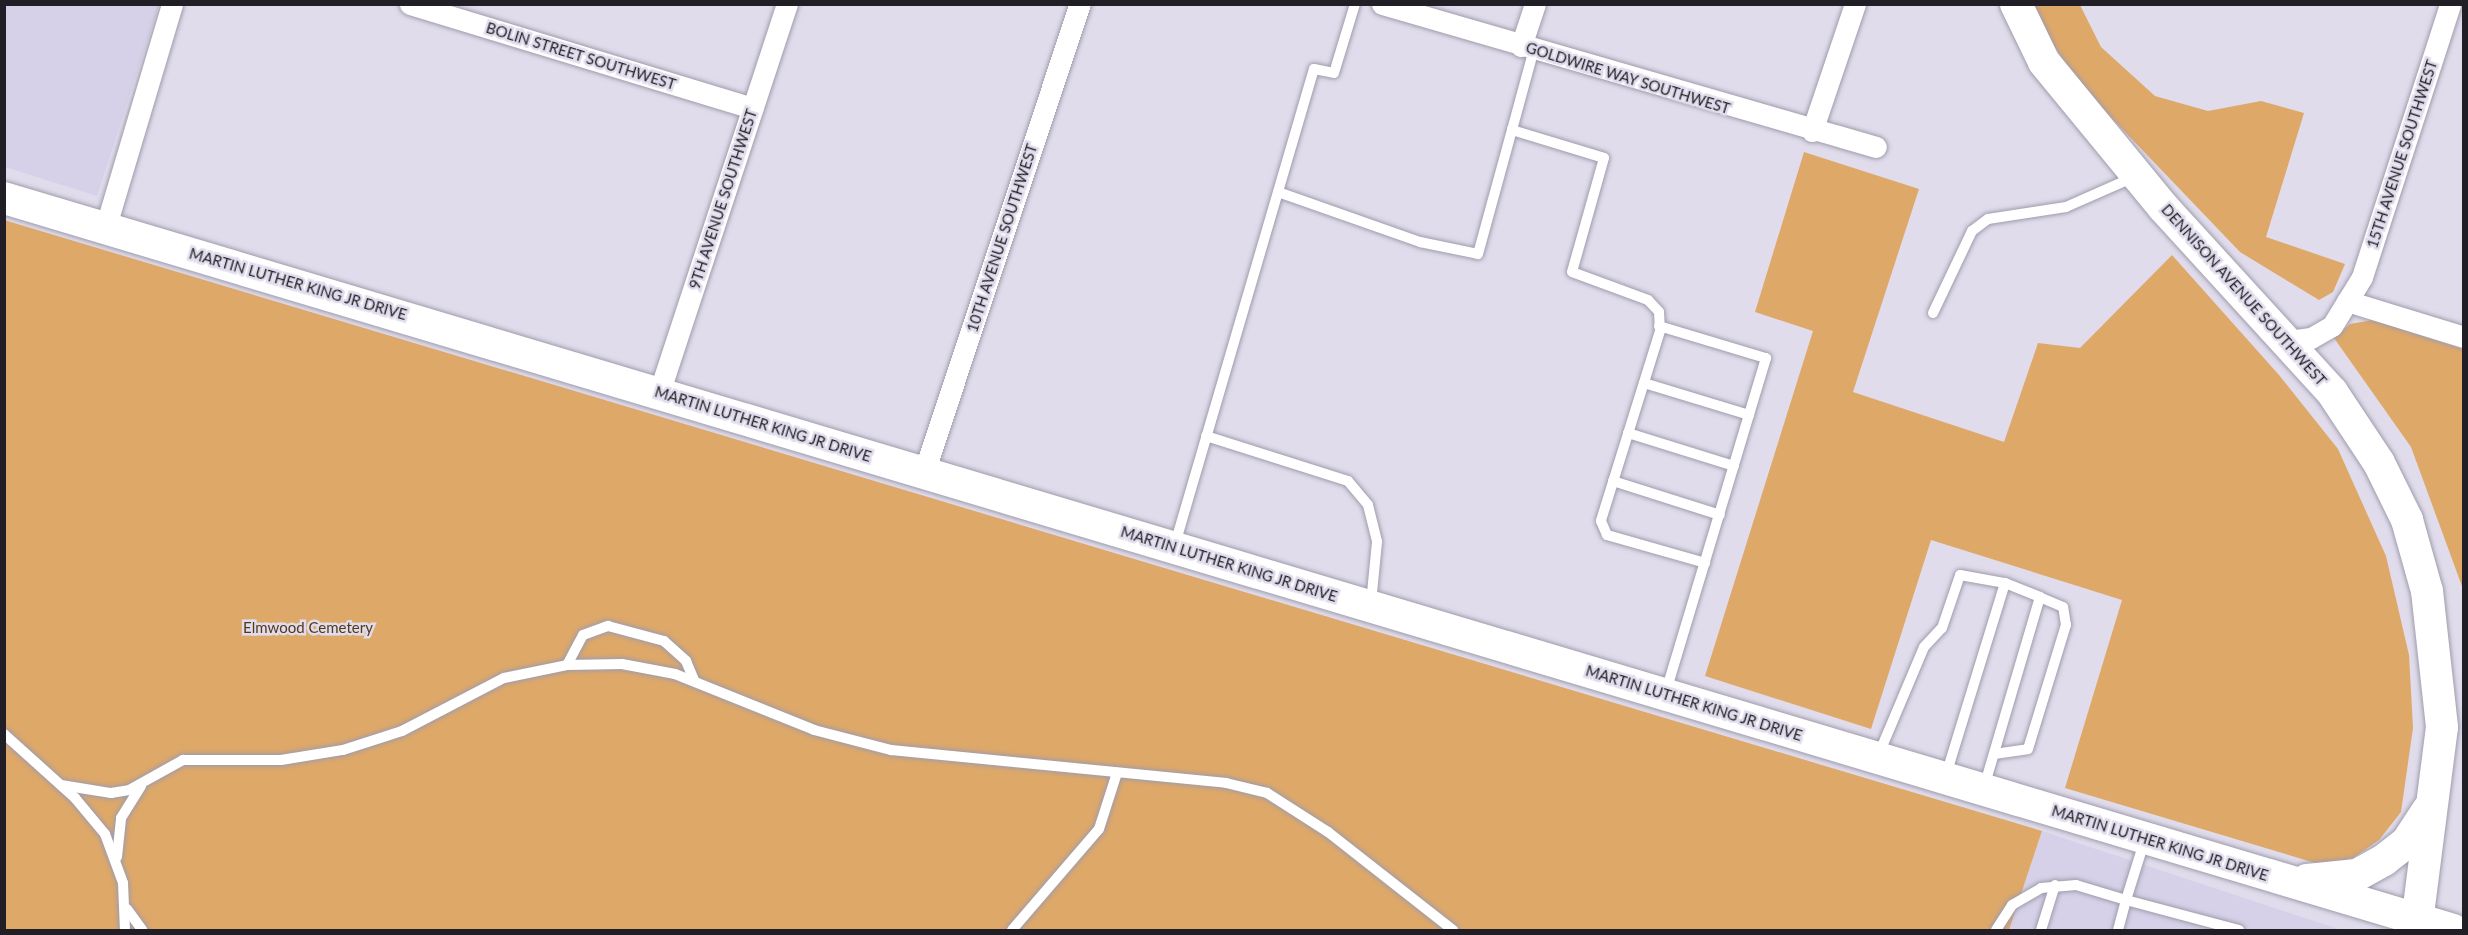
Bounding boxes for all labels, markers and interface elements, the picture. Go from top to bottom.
street label: BOLIN STREET SOUTHWEST [484,18,678,94]
street label: GOLDWIRE WAY SOUTHWEST [1523,38,1733,118]
street label: 15TH AVENUE SOUTHWEST [2363,57,2441,251]
street label: 9TH AVENUE SOUTHWEST [685,106,761,292]
street label: 10TH AVENUE SOUTHWEST [963,141,1041,335]
street label: DENNISON AVENUE SOUTHWEST [2158,200,2330,390]
street label: MARTIN LUTHER KING JR DRIVE [187,244,409,324]
street label: MARTIN LUTHER KING JR DRIVE [652,382,874,466]
street label: MARTIN LUTHER KING JR DRIVE [1118,522,1340,606]
park label: Elmwood Cemetery [243,619,373,637]
street label: MARTIN LUTHER KING JR DRIVE [1583,661,1805,745]
street label: MARTIN LUTHER KING JR DRIVE [2049,801,2271,885]

